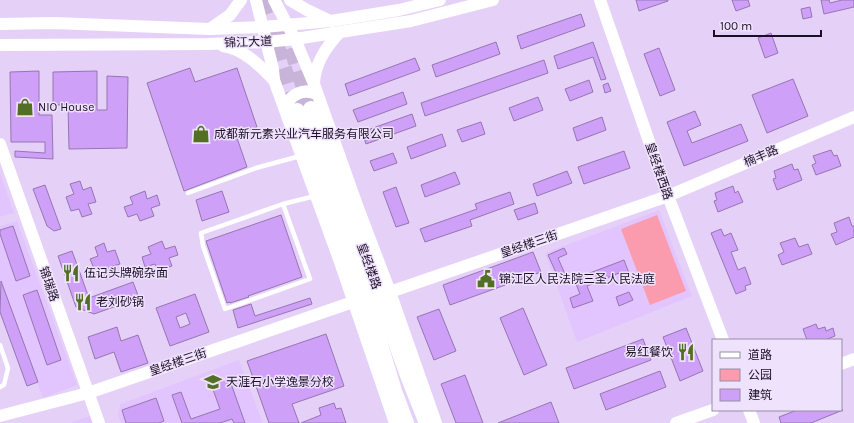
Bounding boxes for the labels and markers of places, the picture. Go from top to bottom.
shop icon: NIO House [15,97,35,117]
place label: NIO House [38,100,94,114]
shop icon: 成都新元素兴业汽车服务有限公司 [191,124,211,144]
place label: 成都新元素兴业汽车服务有限公司 [214,127,394,141]
restaurant icon: 伍记头牌碗杂面 [61,263,81,283]
place label: 伍记头牌碗杂面 [84,266,168,280]
public building icon: 锦江区人民法院三圣人民法庭 [476,269,496,289]
place label: 锦江区人民法院三圣人民法庭 [499,272,655,286]
restaurant icon: 老刘砂锅 [73,292,93,312]
place label: 老刘砂锅 [96,295,144,309]
restaurant icon: 易红餐饮 [676,342,696,362]
place label: 易红餐饮 [625,345,673,359]
school or university icon: 天涯石小学逸景分校 [203,372,223,392]
place label: 天涯石小学逸景分校 [226,375,334,389]

